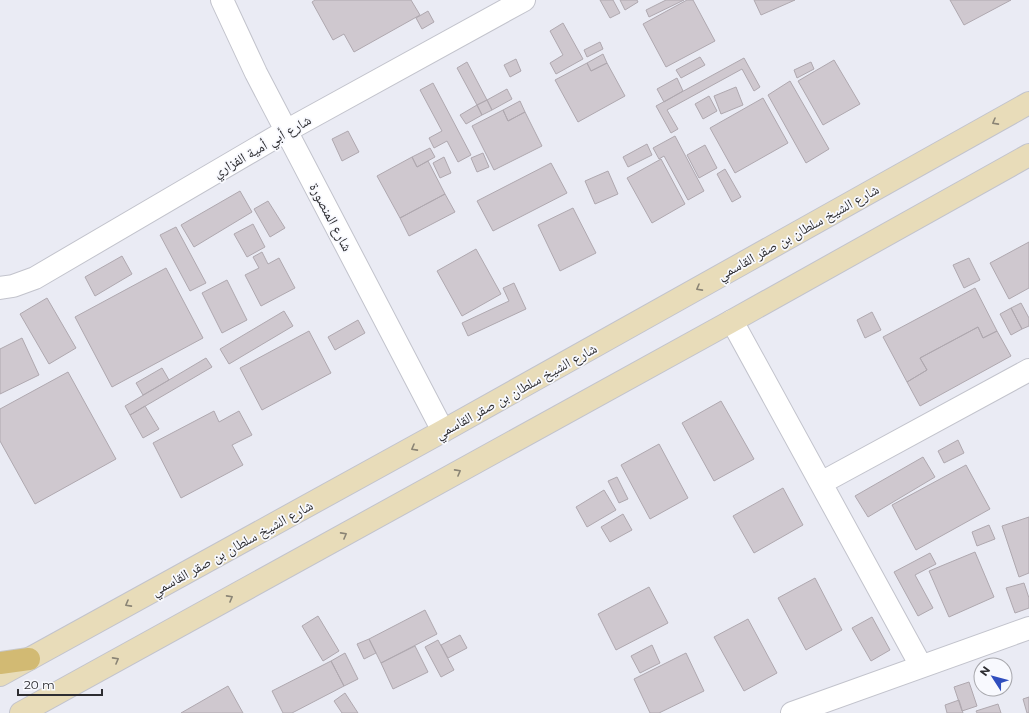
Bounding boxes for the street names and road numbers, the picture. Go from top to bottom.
street label: شارع أبي أمية الفزاري [210,111,316,184]
street label: شارع المنصورة [305,180,357,255]
street label: شارع الشيخ سلطان بن صقر القاسمي [714,180,883,286]
street label: شارع الشيخ سلطان بن صقر القاسمي [432,339,601,445]
street label: شارع الشيخ سلطان بن صقر القاسمي [148,496,317,602]

